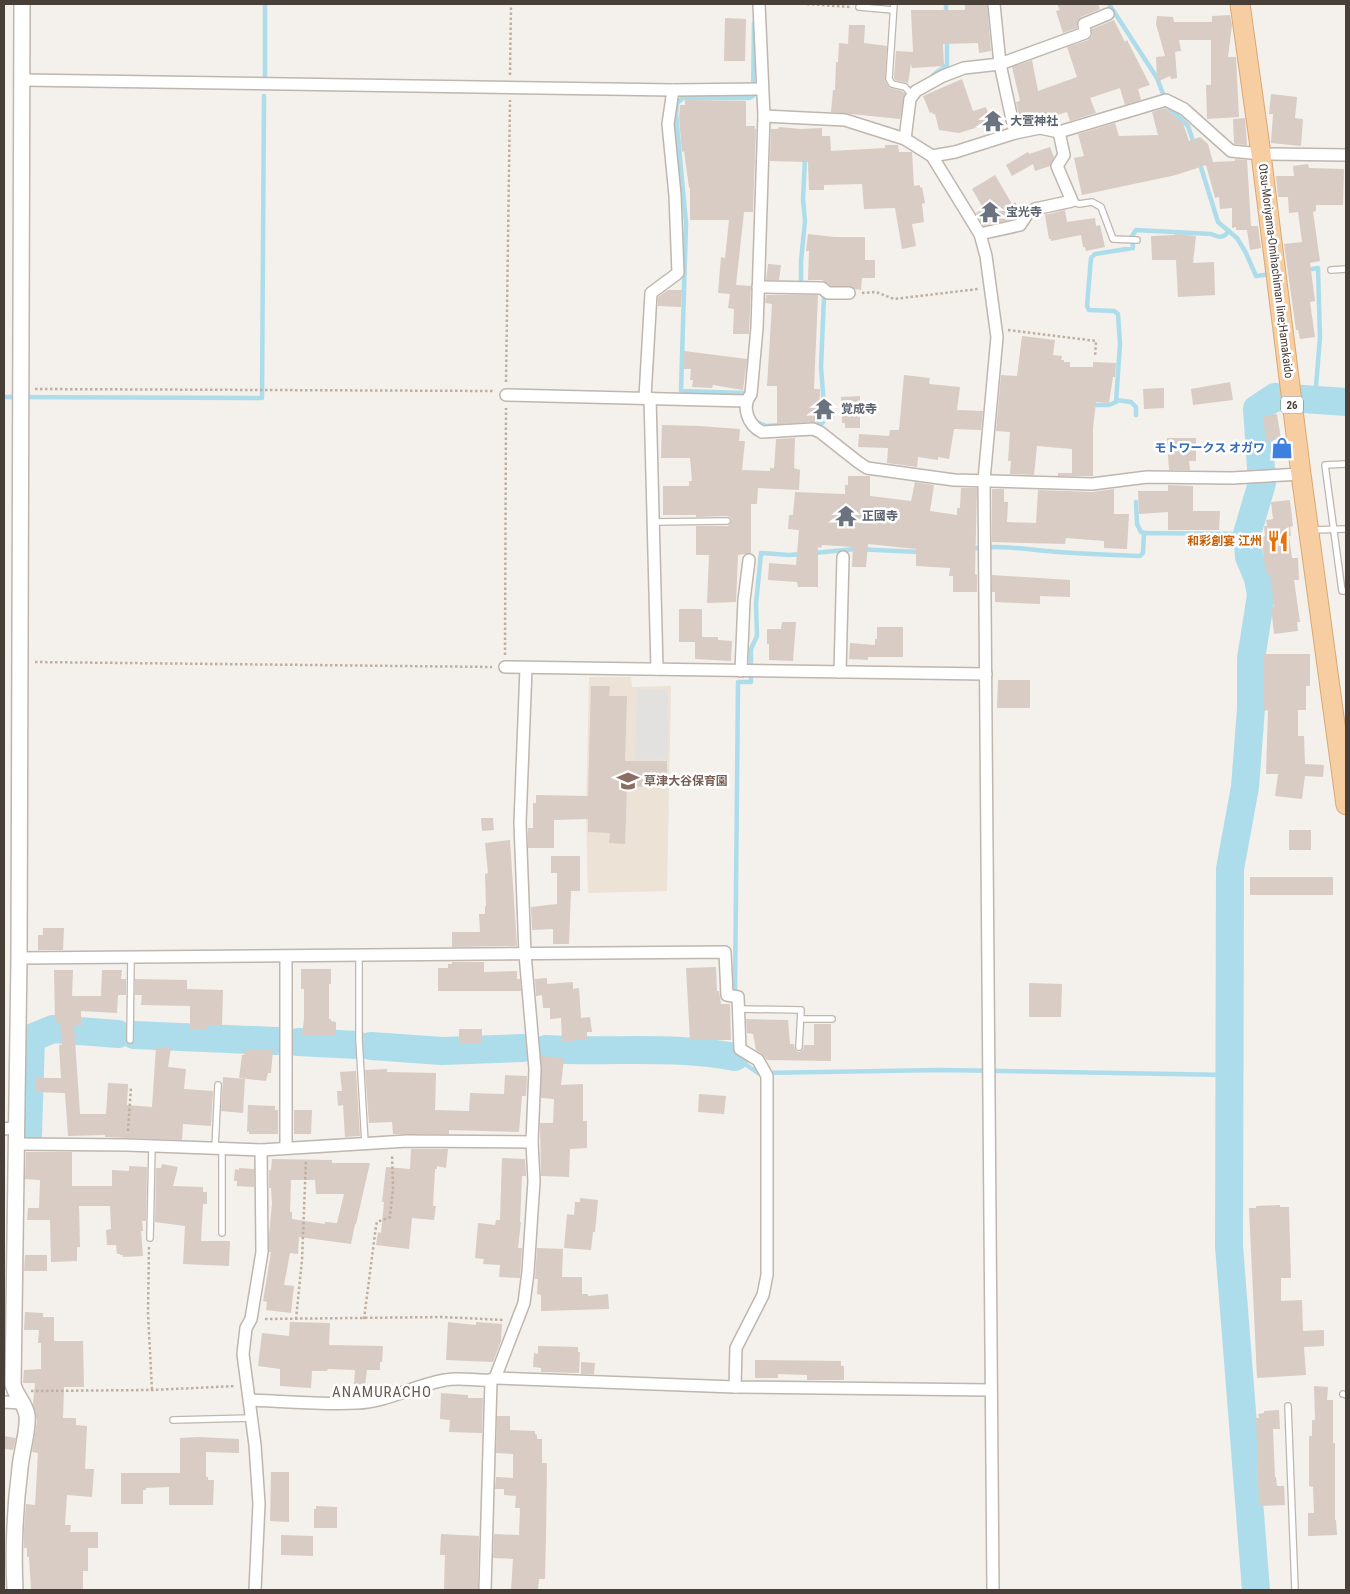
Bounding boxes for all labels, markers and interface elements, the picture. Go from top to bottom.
temple icon: 大萱神社 [980,108,1006,134]
place label: 大萱神社 [1010,114,1058,128]
street label: Otsu-Moriyama-Omihachiman line;Hamakaido [1256,163,1296,379]
temple icon: 宝光寺 [977,199,1003,225]
place label: 宝光寺 [1006,205,1042,219]
temple icon: 覚成寺 [811,396,837,422]
road number: 26 [1281,396,1303,414]
place label: 覚成寺 [841,402,877,416]
shop icon: モトワークス オガワ [1269,435,1295,461]
place label: モトワークス オガワ [1155,441,1265,455]
temple icon: 正國寺 [833,503,859,529]
place label: 正國寺 [862,509,898,523]
restaurant icon: 和彩創宴 江州 [1265,528,1291,554]
place label: 和彩創宴 江州 [1187,534,1262,548]
school or university icon: 草津大谷保育園 [615,768,641,794]
place label: 草津大谷保育園 [644,774,728,788]
district label: ANAMURACHO [332,1383,432,1401]

